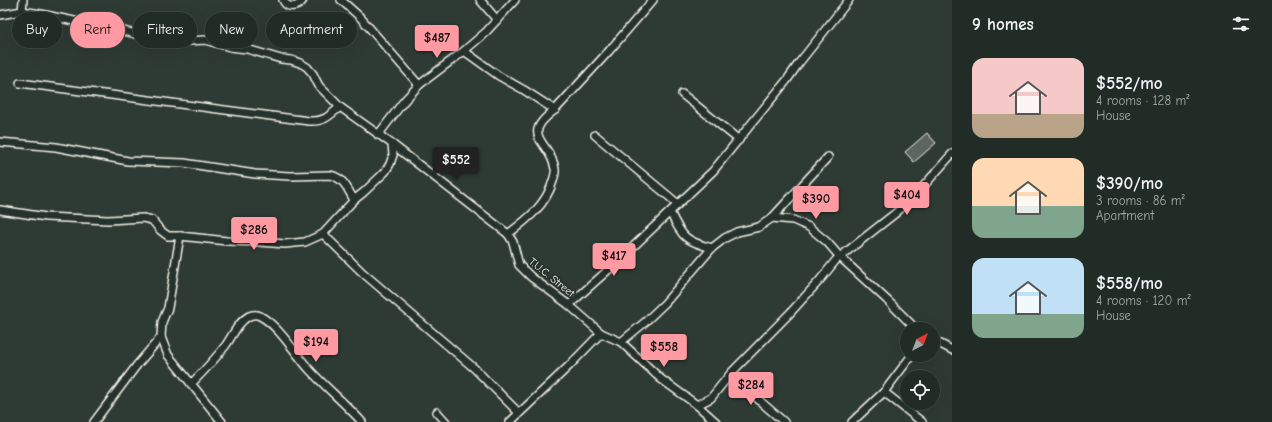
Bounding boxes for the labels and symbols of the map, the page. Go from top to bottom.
pin: $487 [413,25,461,59]
pin: $552 [432,147,480,181]
pin: $404 [883,182,931,216]
pin: $390 [792,186,840,220]
pin: $286 [230,217,278,251]
pin: $417 [590,243,638,277]
street label: T.U.C. Street [526,255,578,300]
north arrow [900,322,940,362]
pin: $194 [292,329,340,363]
pin: $558 [640,334,688,368]
pin: $284 [727,372,775,406]

